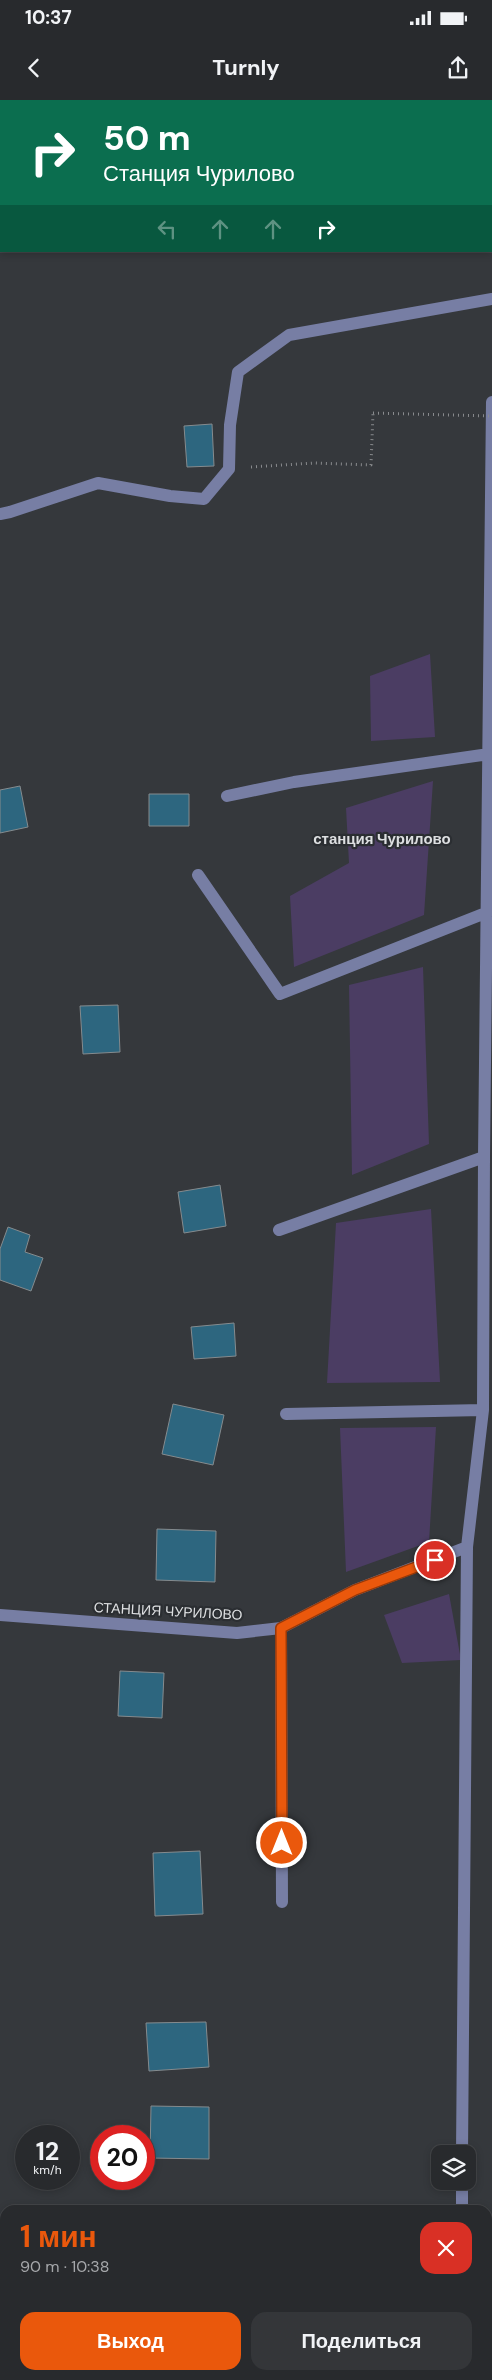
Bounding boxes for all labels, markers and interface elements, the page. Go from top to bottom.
text: 10:37 [25,5,72,30]
text: Turnly [212,53,280,82]
icon: back [20,54,48,82]
icon: share [444,54,472,82]
text: 50 m [103,115,191,161]
icon: right [20,120,85,185]
text: Станция Чурилово [103,159,295,188]
icon: left [153,215,181,243]
icon: ahead [206,215,234,243]
icon: ahead [259,215,287,243]
icon: right [312,215,340,243]
district label: станция Чурилово [313,829,451,849]
pin [414,1539,456,1581]
icon: arrive [421,1546,449,1574]
street label: СТАНЦИЯ ЧУРИЛОВО [93,1598,243,1624]
position arrow [255,1816,307,1868]
speed limit sign: 20 [90,2125,155,2190]
text: 12 [36,2135,59,2168]
map controls [431,2145,476,2190]
button: layers [431,2145,476,2190]
text: km/h [33,2162,62,2178]
text: 1 мин [20,2217,97,2256]
button: close [420,2222,472,2274]
text: 90 m · 10:38 [20,2256,110,2277]
button: Выход [20,2312,241,2370]
button: Поделиться [251,2312,472,2370]

